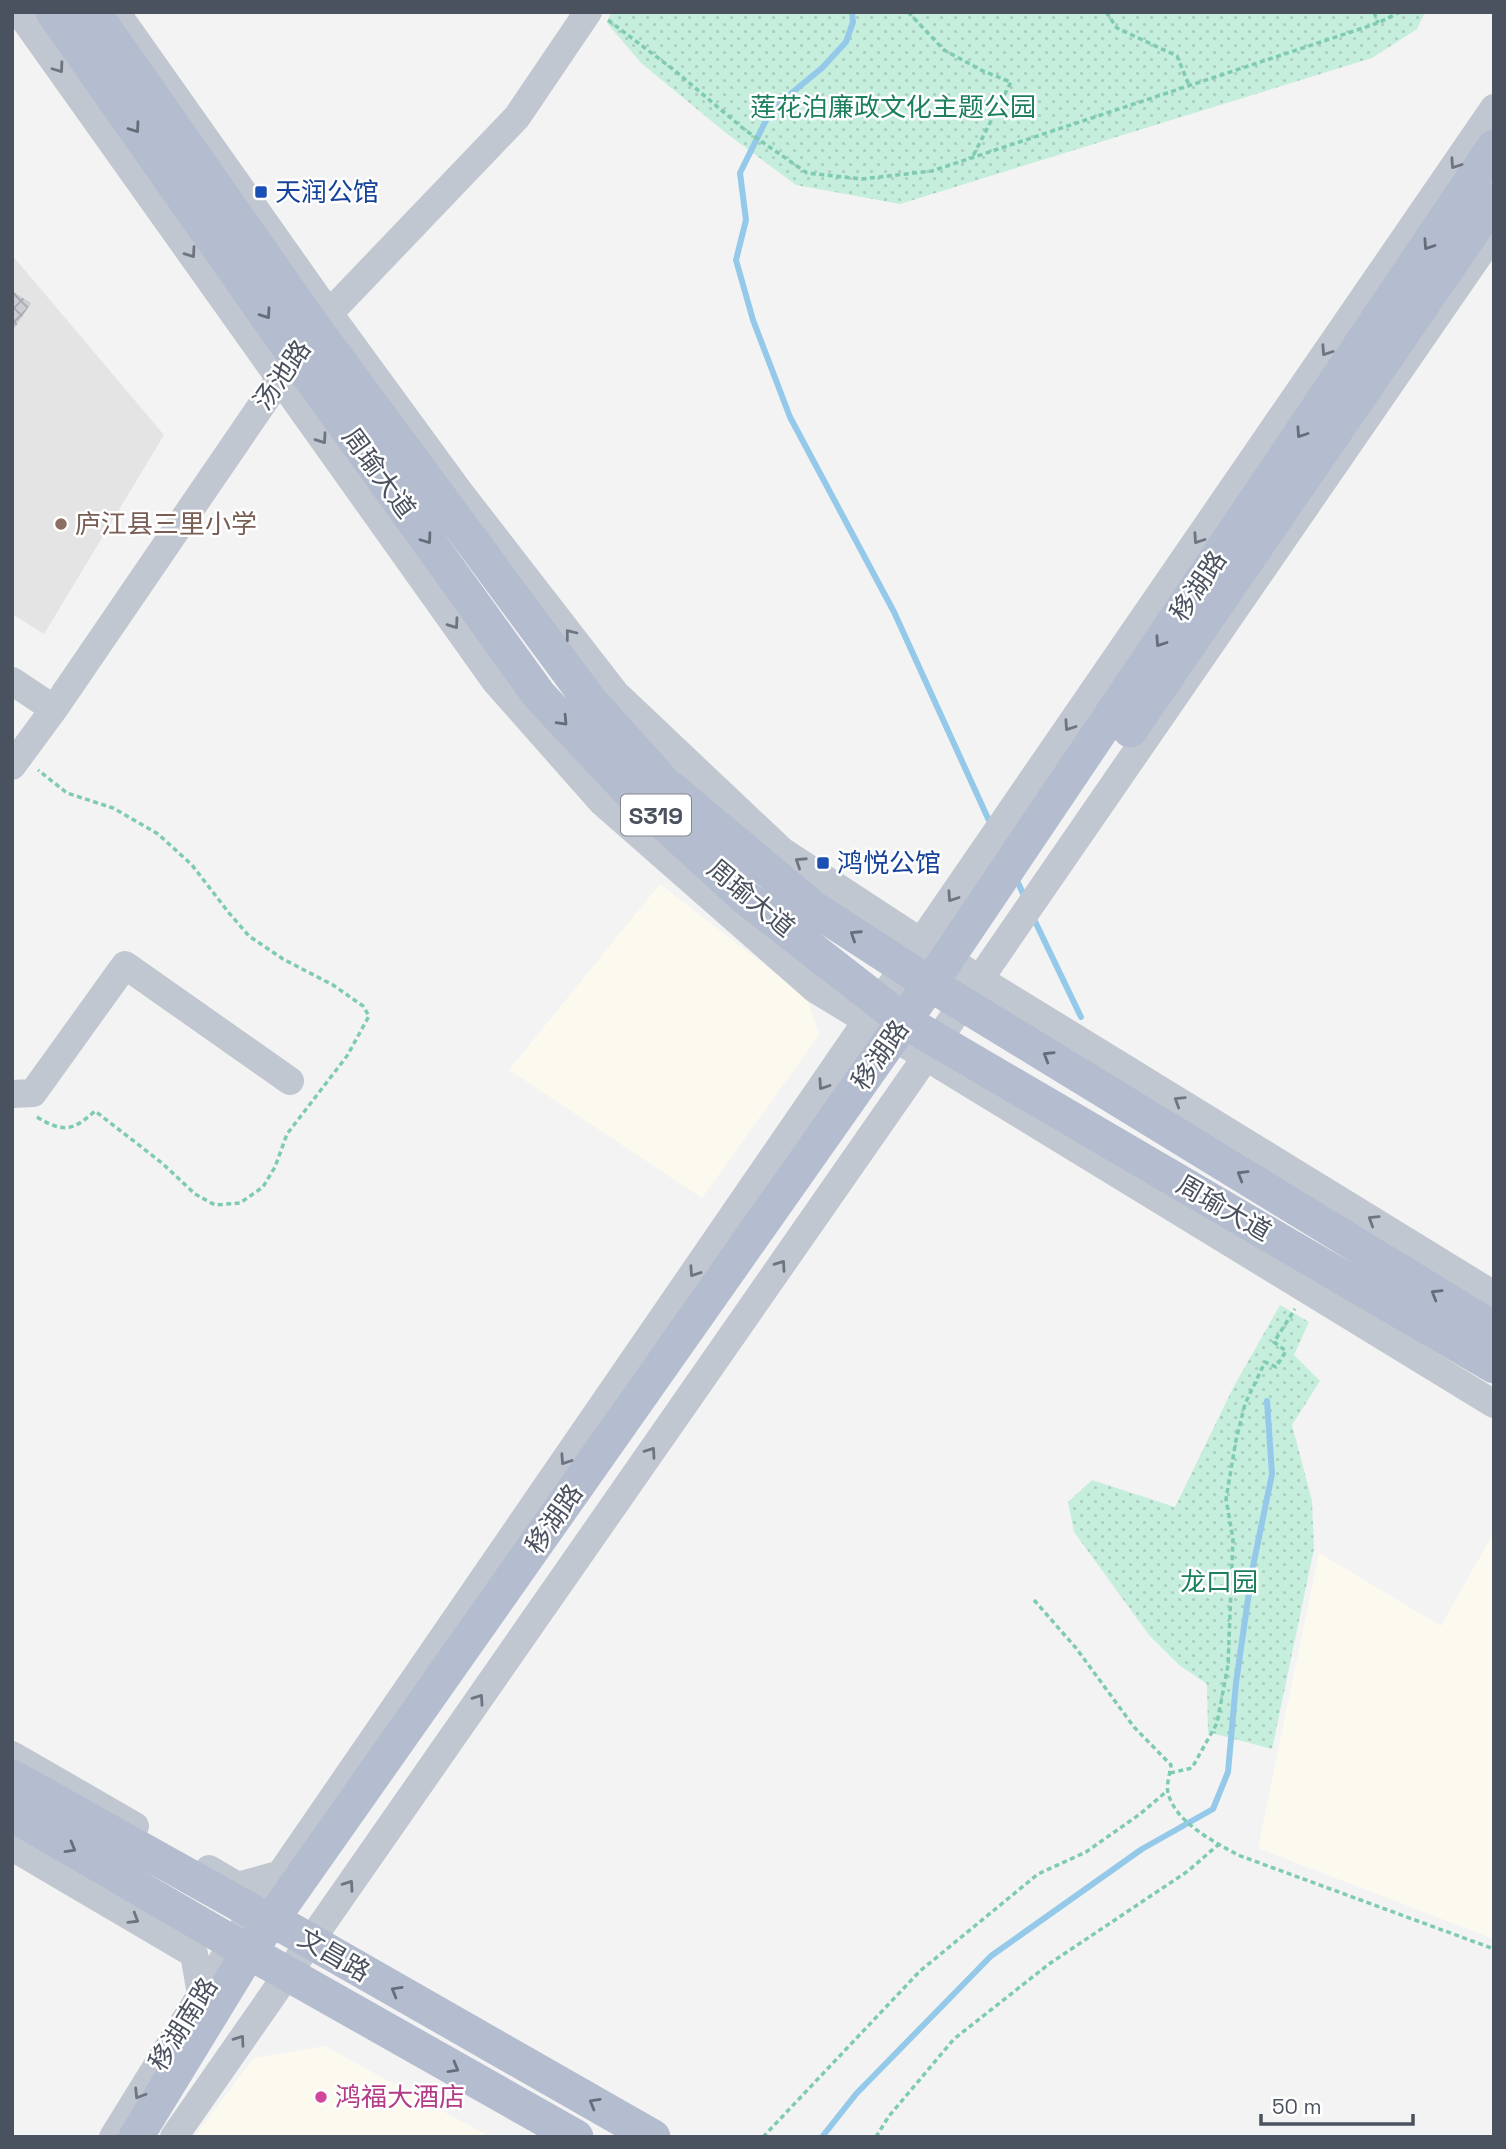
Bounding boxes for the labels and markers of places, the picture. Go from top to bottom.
place label: 天润公馆 [275,175,379,209]
marker: 天润公馆 [253,184,269,200]
place label: 庐江县三里小学 [75,507,257,541]
marker: 庐江县三里小学 [53,516,69,532]
place label: 鸿悦公馆 [837,846,941,880]
marker: 鸿悦公馆 [815,855,831,871]
place label: 鸿福大酒店 [335,2080,465,2114]
marker: 鸿福大酒店 [313,2089,329,2105]

